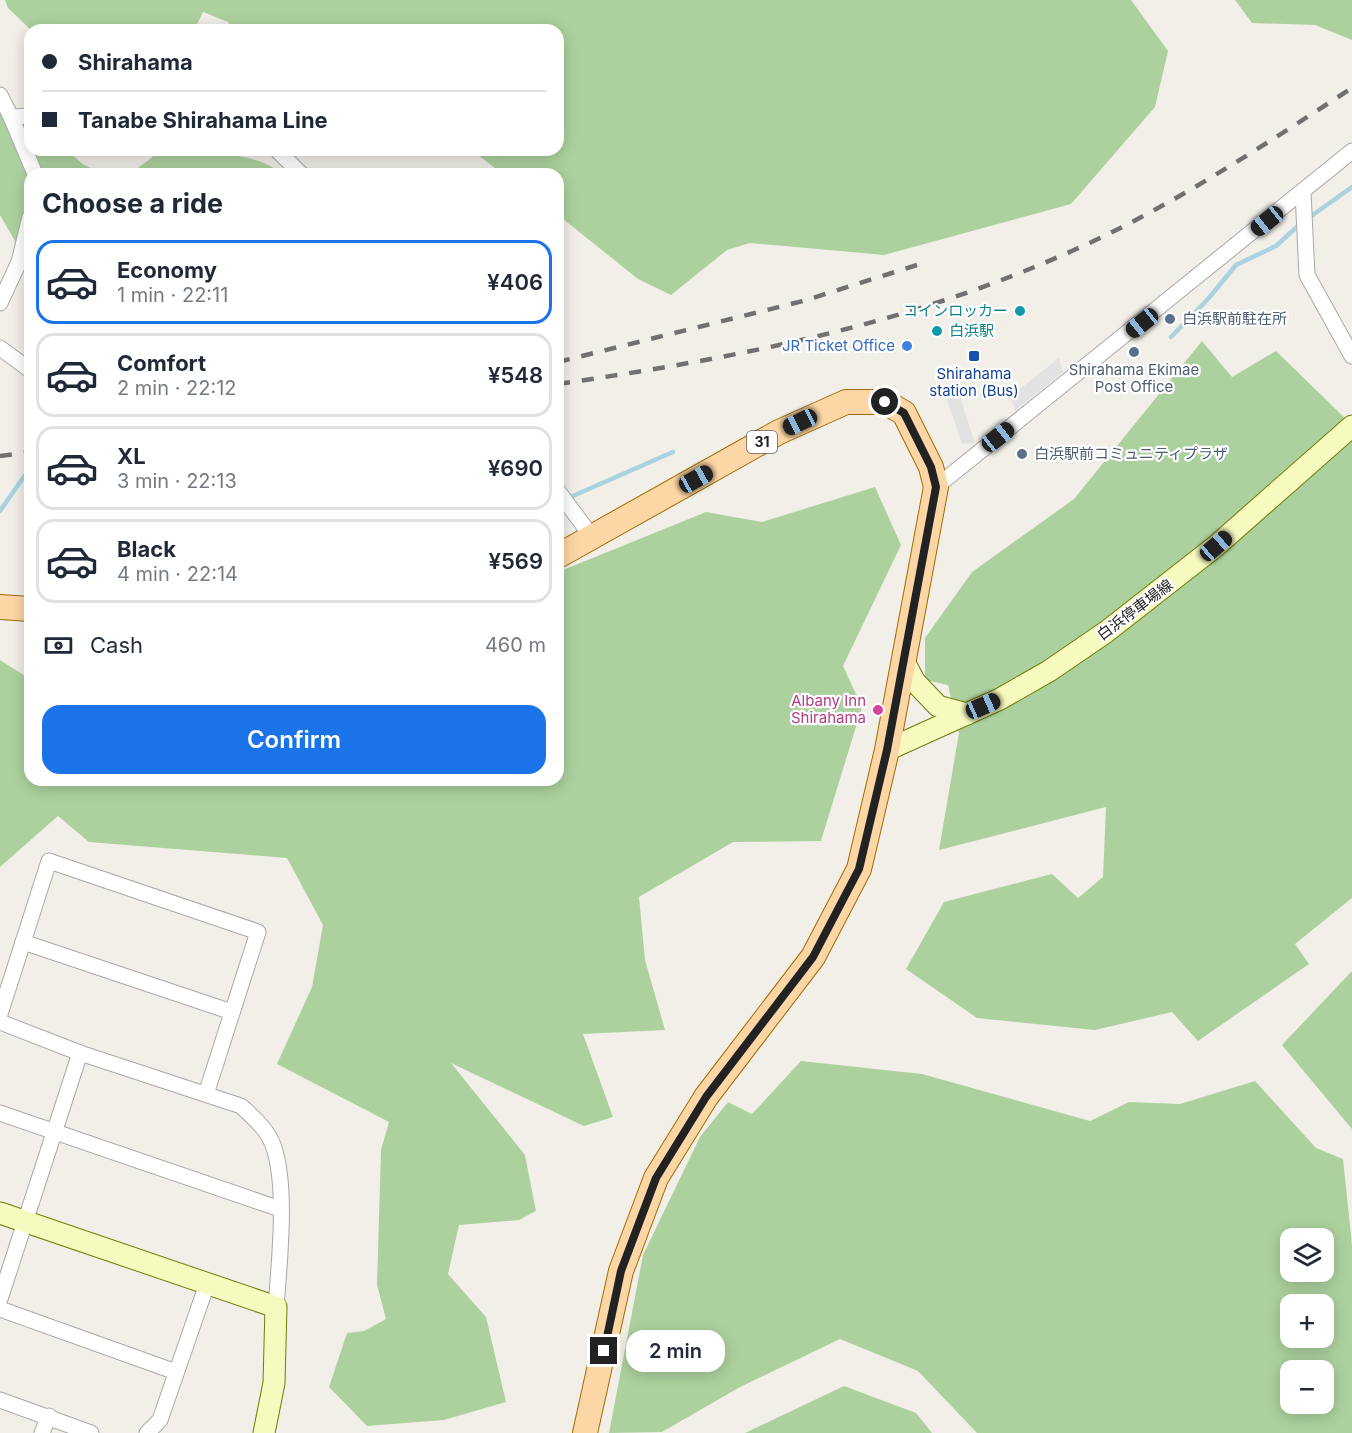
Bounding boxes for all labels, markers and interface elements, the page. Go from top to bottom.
text: Shirahama [78,49,193,75]
text: Tanabe Shirahama Line [78,107,328,133]
text: Choose a ride [42,187,223,220]
car [1247,203,1287,239]
icon: car [45,255,99,309]
text: Economy [117,257,217,283]
text: ¥406 [487,269,543,295]
text: 1 min · 22:11 [117,283,228,307]
place label: コインロッカー [903,301,1008,320]
marker: コインロッカー [1013,304,1027,318]
car [1122,305,1162,341]
place label: 白浜駅前駐在所 [1182,309,1287,328]
marker: 白浜駅前駐在所 [1163,312,1177,326]
place label: 白浜駅 [949,321,994,340]
marker: 白浜駅 [930,324,944,338]
place label: JR Ticket Office [782,336,895,355]
marker: JR Ticket Office [900,339,914,353]
marker: Shirahama Ekimae Post Office [1127,345,1141,359]
icon: car [45,348,99,402]
marker: Shirahama station (Bus) [967,349,981,363]
text: Comfort [117,350,206,376]
place label: Shirahama Ekimae Post Office [1069,360,1199,396]
text: ¥548 [488,362,543,388]
place label: Shirahama station (Bus) [929,364,1019,400]
text: 2 min · 22:12 [117,376,237,400]
route start [871,388,898,415]
car [780,406,820,438]
car [978,419,1018,455]
road number: 31 [747,431,777,453]
icon: car [45,441,99,495]
text: XL [117,443,146,469]
place label: 白浜駅前コミュニティプラザ [1034,444,1228,463]
marker: 白浜駅前コミュニティプラザ [1015,447,1029,461]
text: ¥690 [488,455,543,481]
car [676,462,716,496]
text: 3 min · 22:13 [117,469,237,493]
car [1197,527,1235,565]
icon: car [45,534,99,588]
text: Black [117,536,176,562]
text: ¥569 [489,548,543,574]
text: 4 min · 22:14 [117,562,238,586]
street label: 白浜停車場線 [1093,575,1176,644]
icon: cash [42,629,75,662]
text: Cash [90,632,143,658]
text: 460 m [485,633,546,657]
car [963,690,1003,722]
place label: Albany Inn Shirahama [791,691,866,727]
marker: Albany Inn Shirahama [871,703,885,717]
button: Confirm [42,705,546,774]
map controls [1280,1228,1334,1414]
button: layers [1280,1228,1334,1282]
button: + [1280,1294,1334,1348]
callout: 2 min [625,1330,724,1372]
route end [590,1337,617,1364]
text: 2 min [649,1339,702,1363]
button: − [1280,1360,1334,1414]

